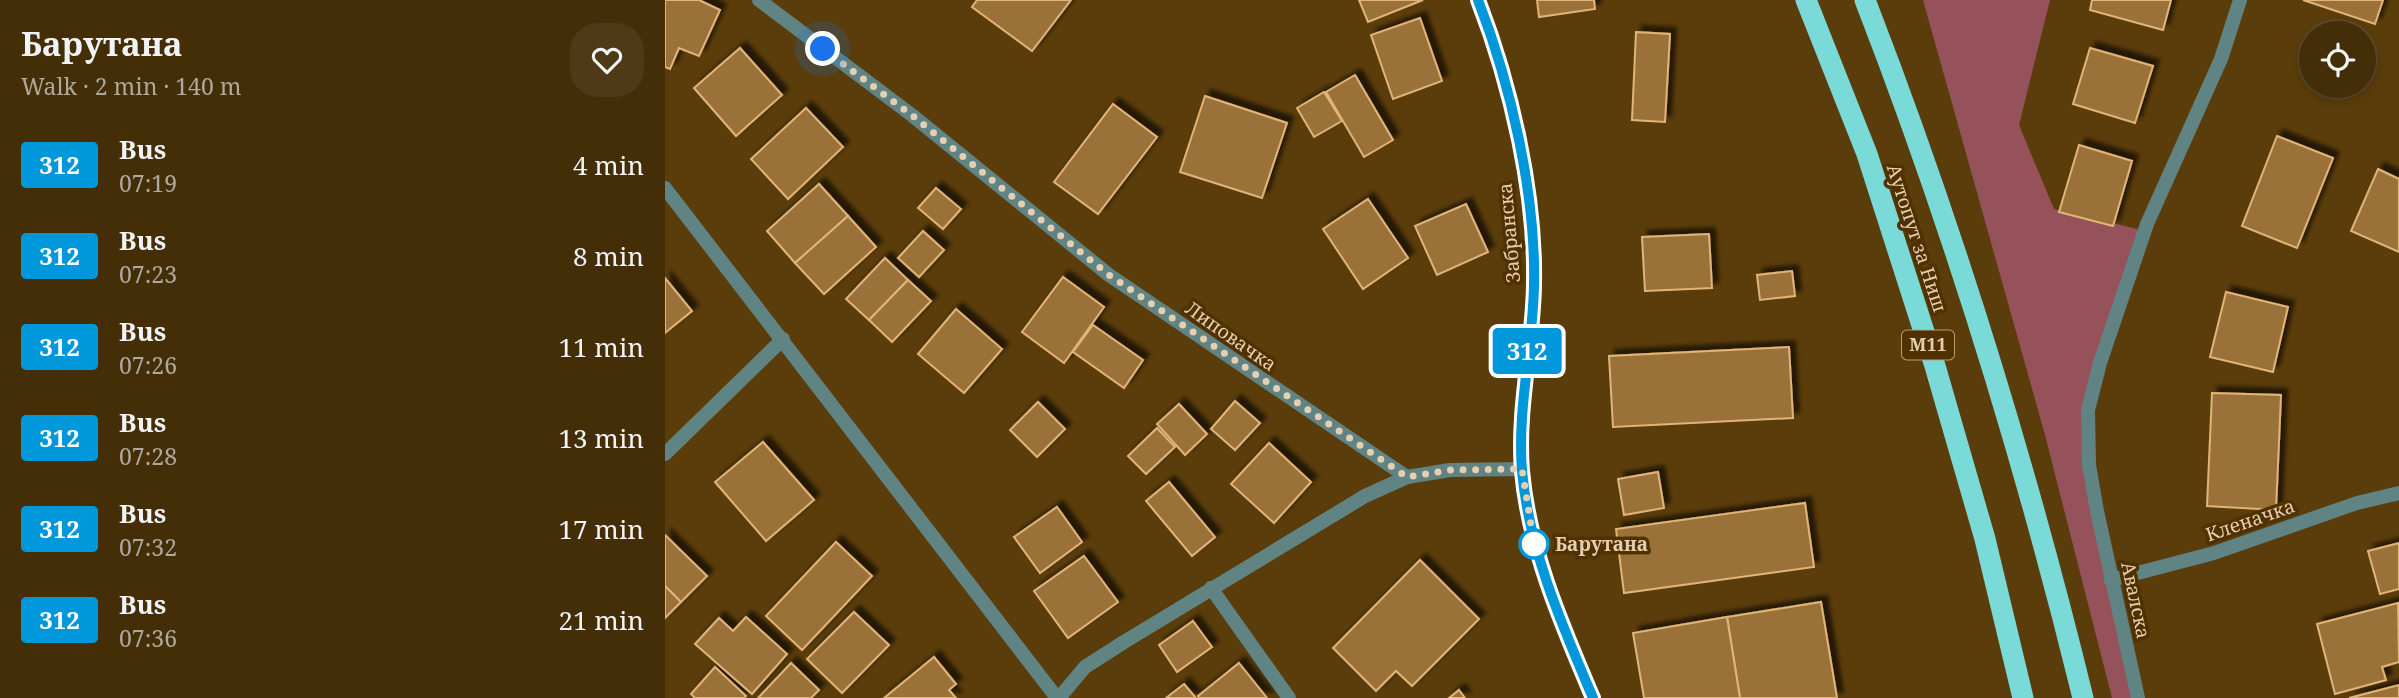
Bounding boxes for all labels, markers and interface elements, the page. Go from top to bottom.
text: Барутана [21,21,183,66]
map controls [2299,21,2376,98]
button: locate [2299,21,2376,98]
button: heart [570,23,644,97]
your location [805,31,840,66]
text: Walk · 2 min · 140 m [21,70,241,102]
text: Bus [119,131,166,167]
text: 4 min [573,147,644,183]
text: 312 [39,148,80,181]
street label: Аутопут за Ниш [1881,161,1953,315]
text: 07:19 [119,167,177,199]
street label: Забранска [1492,182,1526,284]
text: Bus [119,222,166,258]
text: 8 min [573,238,644,274]
text: 312 [39,239,80,272]
text: 07:23 [119,258,177,290]
street label: Липовачка [1180,295,1282,377]
text: Bus [119,313,166,349]
line badge: 312 [1487,328,1567,374]
text: 11 min [559,329,644,365]
text: 312 [39,330,80,363]
road number: M11 [1902,330,1954,360]
text: 312 [1507,334,1547,367]
text: 07:26 [119,349,177,381]
text: Bus [119,404,166,440]
text: 13 min [559,420,644,456]
text: 312 [39,421,80,454]
text: 07:28 [119,440,177,472]
street label: Кленачка [2202,493,2298,547]
text: Bus [119,495,166,531]
text: 17 min [559,511,644,547]
text: 312 [39,512,80,545]
marker: Барутана [1519,529,1549,559]
text: 07:32 [119,531,177,563]
place label: Барутана [1555,531,1648,557]
street label: Авалска [2115,559,2157,641]
text: Bus [119,586,166,622]
text: 21 min [559,602,644,638]
text: 312 [39,603,80,636]
text: 07:36 [119,622,177,654]

